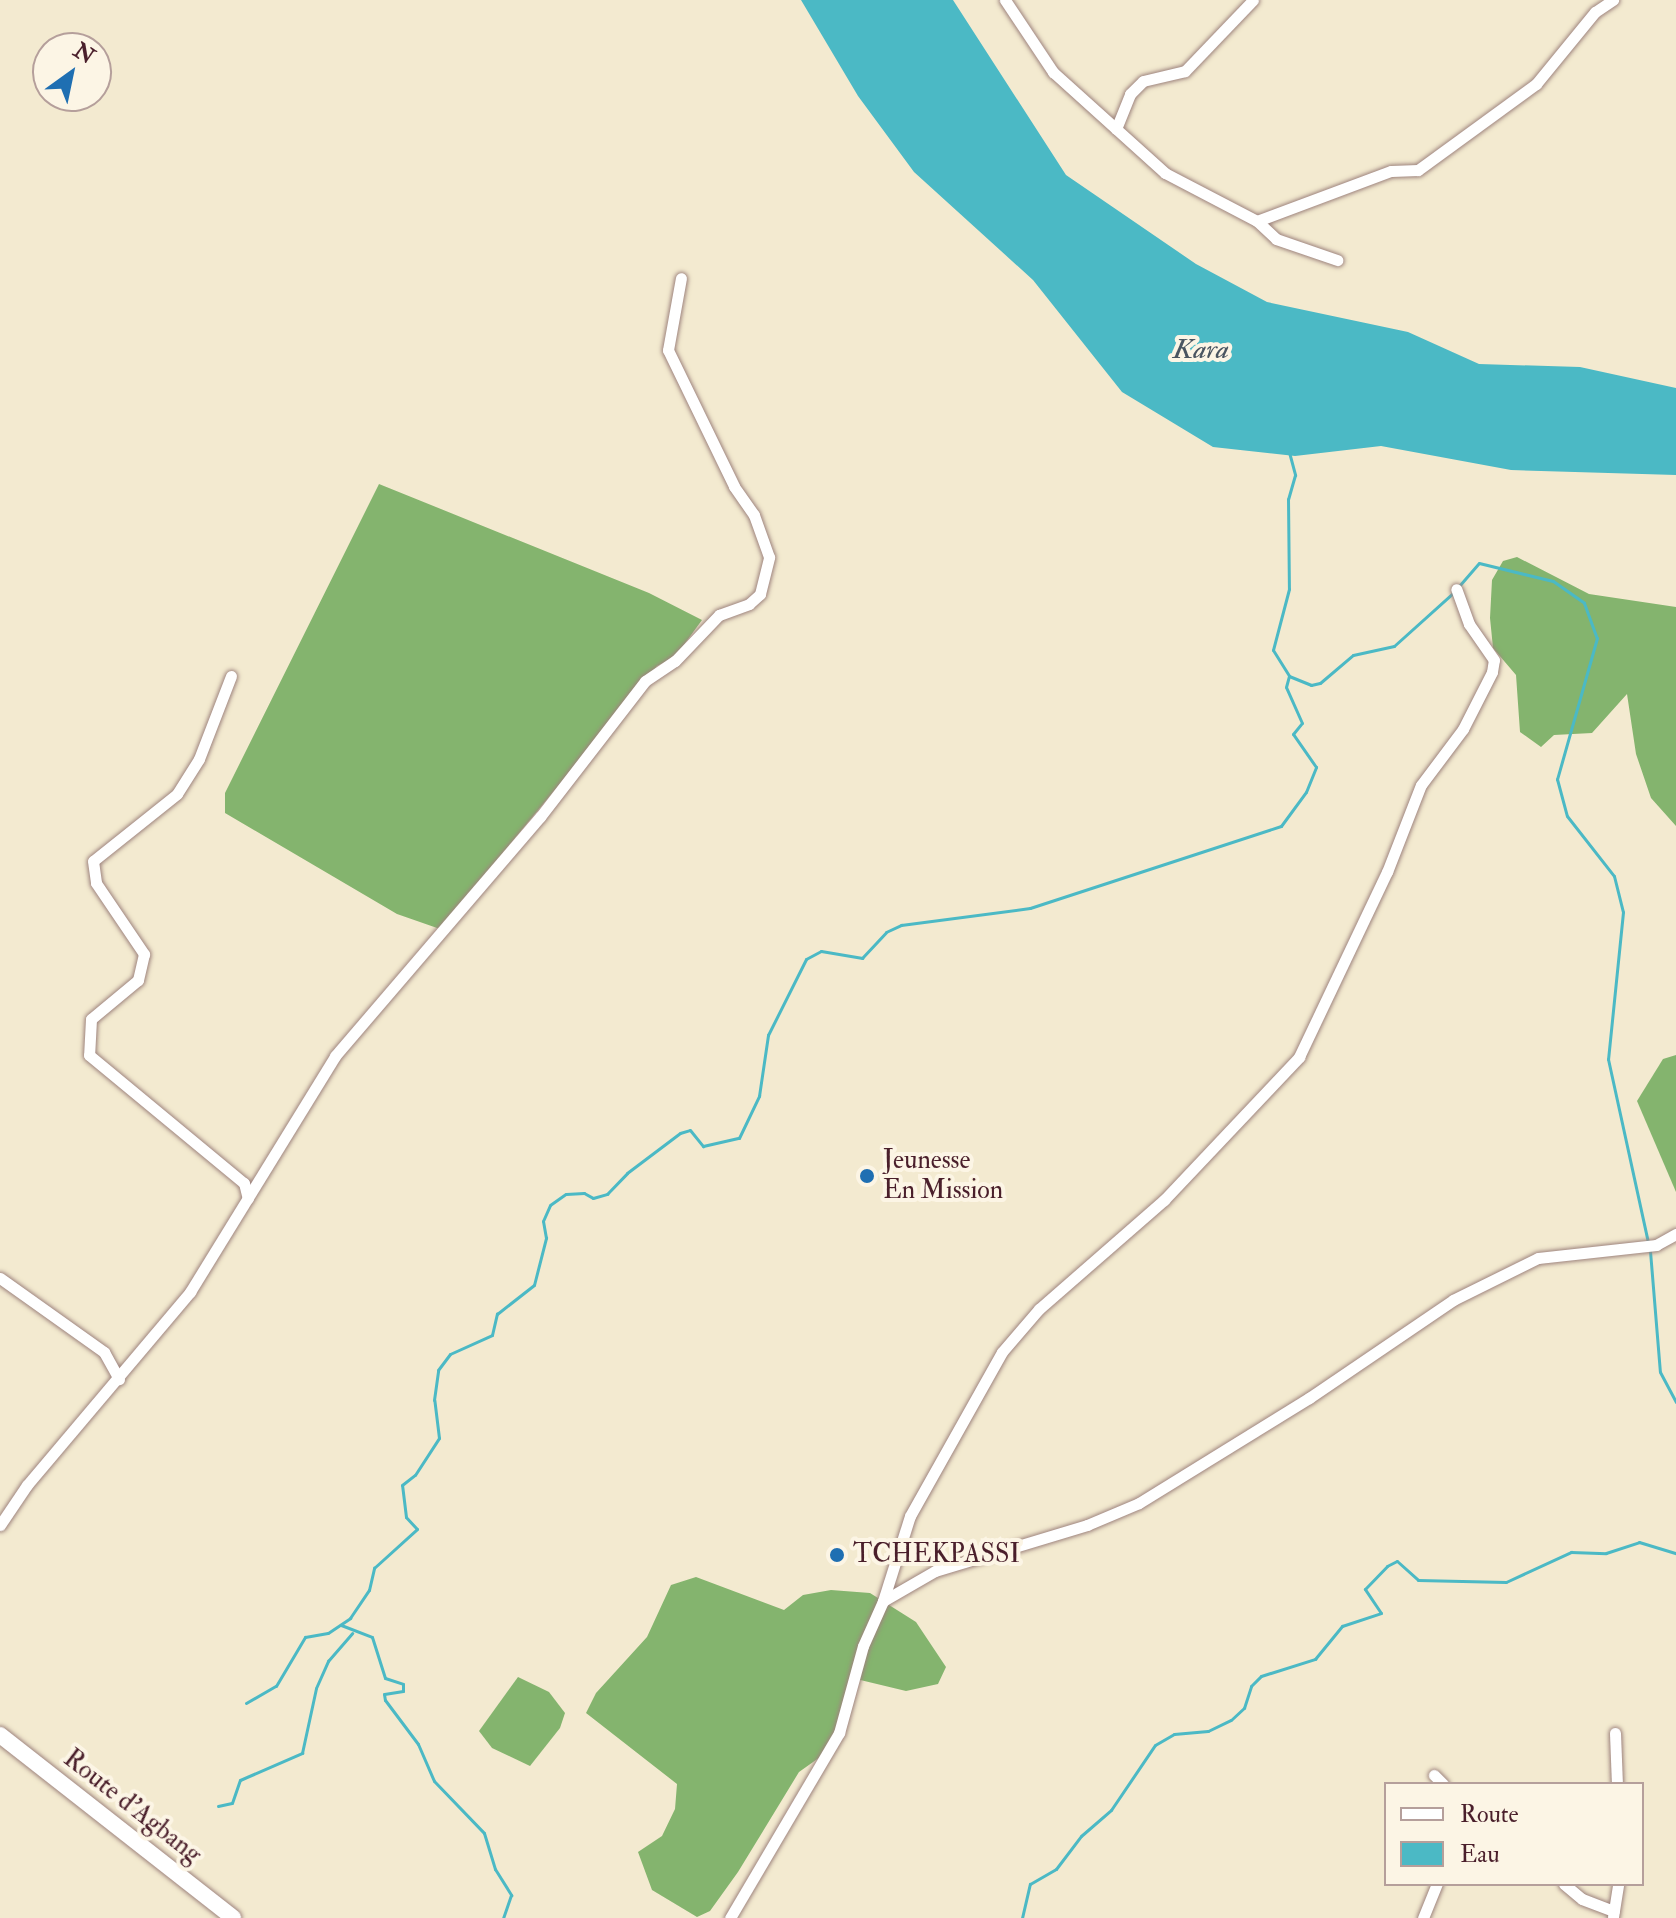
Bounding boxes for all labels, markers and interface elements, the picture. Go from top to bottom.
north arrow [32,32,112,112]
text: N [68,36,100,71]
water label: Kara [1173,333,1229,367]
place label: Jeunesse En Mission [883,1145,1003,1206]
marker: Jeunesse En Mission [858,1167,876,1185]
place label: TCHEKPASSI [853,1539,1020,1571]
marker: TCHEKPASSI [828,1546,846,1564]
street label: Route d'Agbang [57,1743,207,1871]
legend [1384,1782,1644,1886]
text: Route [1460,1799,1519,1830]
text: Eau [1460,1839,1500,1870]

